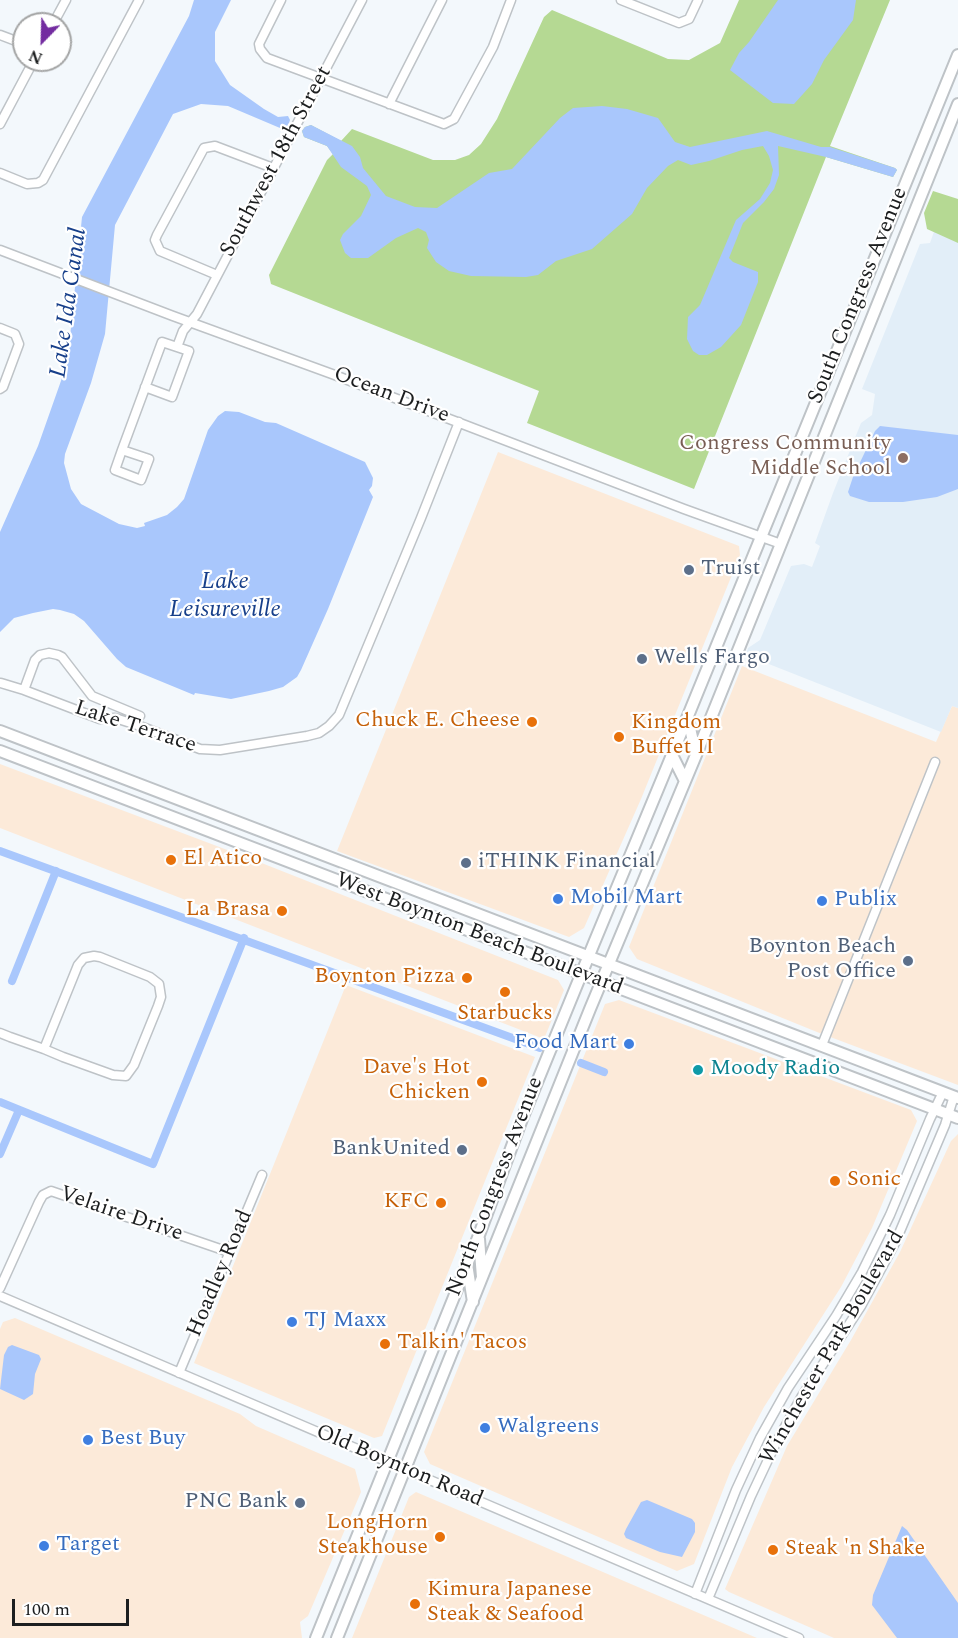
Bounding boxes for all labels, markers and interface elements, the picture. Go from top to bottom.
north arrow [12,12,72,72]
text: N [25,43,46,70]
street label: Southwest 18th Street [216,62,338,262]
street label: South Congress Avenue [803,184,915,408]
water label: Lake Ida Canal [45,226,95,380]
street label: Ocean Drive [329,362,453,430]
place label: Congress Community Middle School [679,432,891,484]
marker: Congress Community Middle School [896,451,910,465]
place label: Truist [701,557,760,583]
marker: Truist [682,563,696,577]
water label: Lake Leisureville [169,569,281,625]
place label: Wells Fargo [654,646,770,672]
marker: Wells Fargo [635,652,649,666]
street label: Lake Terrace [71,696,199,760]
place label: Chuck E. Cheese [355,709,520,735]
place label: Kingdom Buffet II [631,711,721,762]
marker: Chuck E. Cheese [525,715,539,729]
marker: Kingdom Buffet II [612,730,626,744]
place label: El Atico [183,847,262,873]
place label: iTHINK Financial [478,850,656,876]
marker: El Atico [164,853,178,867]
marker: iTHINK Financial [459,856,473,870]
street label: West Boynton Beach Boulevard [332,868,626,1002]
place label: Mobil Mart [570,886,682,912]
place label: Publix [834,888,897,914]
marker: Mobil Mart [551,892,565,906]
marker: Publix [815,894,829,908]
place label: La Brasa [185,898,270,924]
marker: La Brasa [275,904,289,918]
place label: Boynton Beach Post Office [749,935,896,986]
marker: Boynton Beach Post Office [901,954,915,968]
place label: Boynton Pizza [314,965,455,991]
marker: Boynton Pizza [460,971,474,985]
marker: Starbucks [498,985,512,999]
place label: Starbucks [457,1002,553,1028]
place label: Food Mart [514,1031,617,1057]
marker: Food Mart [622,1037,636,1051]
place label: Dave's Hot Chicken [363,1056,470,1108]
place label: Moody Radio [710,1057,840,1083]
marker: Moody Radio [691,1063,705,1077]
street label: North Congress Avenue [442,1074,550,1300]
marker: Dave's Hot Chicken [475,1075,489,1089]
place label: BankUnited [332,1137,450,1163]
marker: BankUnited [455,1143,469,1157]
place label: Sonic [847,1168,901,1194]
marker: Sonic [828,1174,842,1188]
street label: Velaire Drive [56,1182,186,1248]
place label: KFC [384,1190,429,1216]
marker: KFC [434,1196,448,1210]
street label: Hoadley Road [182,1206,260,1342]
street label: Winchester Park Boulevard [755,1226,911,1470]
place label: TJ Maxx [304,1309,386,1335]
marker: TJ Maxx [285,1315,299,1329]
place label: Talkin' Tacos [397,1331,527,1357]
marker: Talkin' Tacos [378,1337,392,1351]
place label: Walgreens [497,1415,599,1441]
street label: Old Boynton Road [311,1420,487,1514]
marker: Walgreens [478,1421,492,1435]
place label: Best Buy [100,1427,185,1453]
marker: Best Buy [81,1433,95,1447]
place label: PNC Bank [185,1490,288,1516]
marker: PNC Bank [293,1496,307,1510]
place label: LongHorn Steakhouse [318,1511,428,1562]
marker: LongHorn Steakhouse [433,1530,447,1544]
place label: Target [56,1533,120,1559]
place label: Steak 'n Shake [785,1537,925,1563]
marker: Target [37,1539,51,1553]
marker: Steak 'n Shake [766,1543,780,1557]
place label: Kimura Japanese Steak & Seafood [427,1578,592,1630]
scale bar [15,1587,132,1625]
text: 100 m [23,1596,70,1623]
marker: Kimura Japanese Steak & Seafood [408,1597,422,1611]

